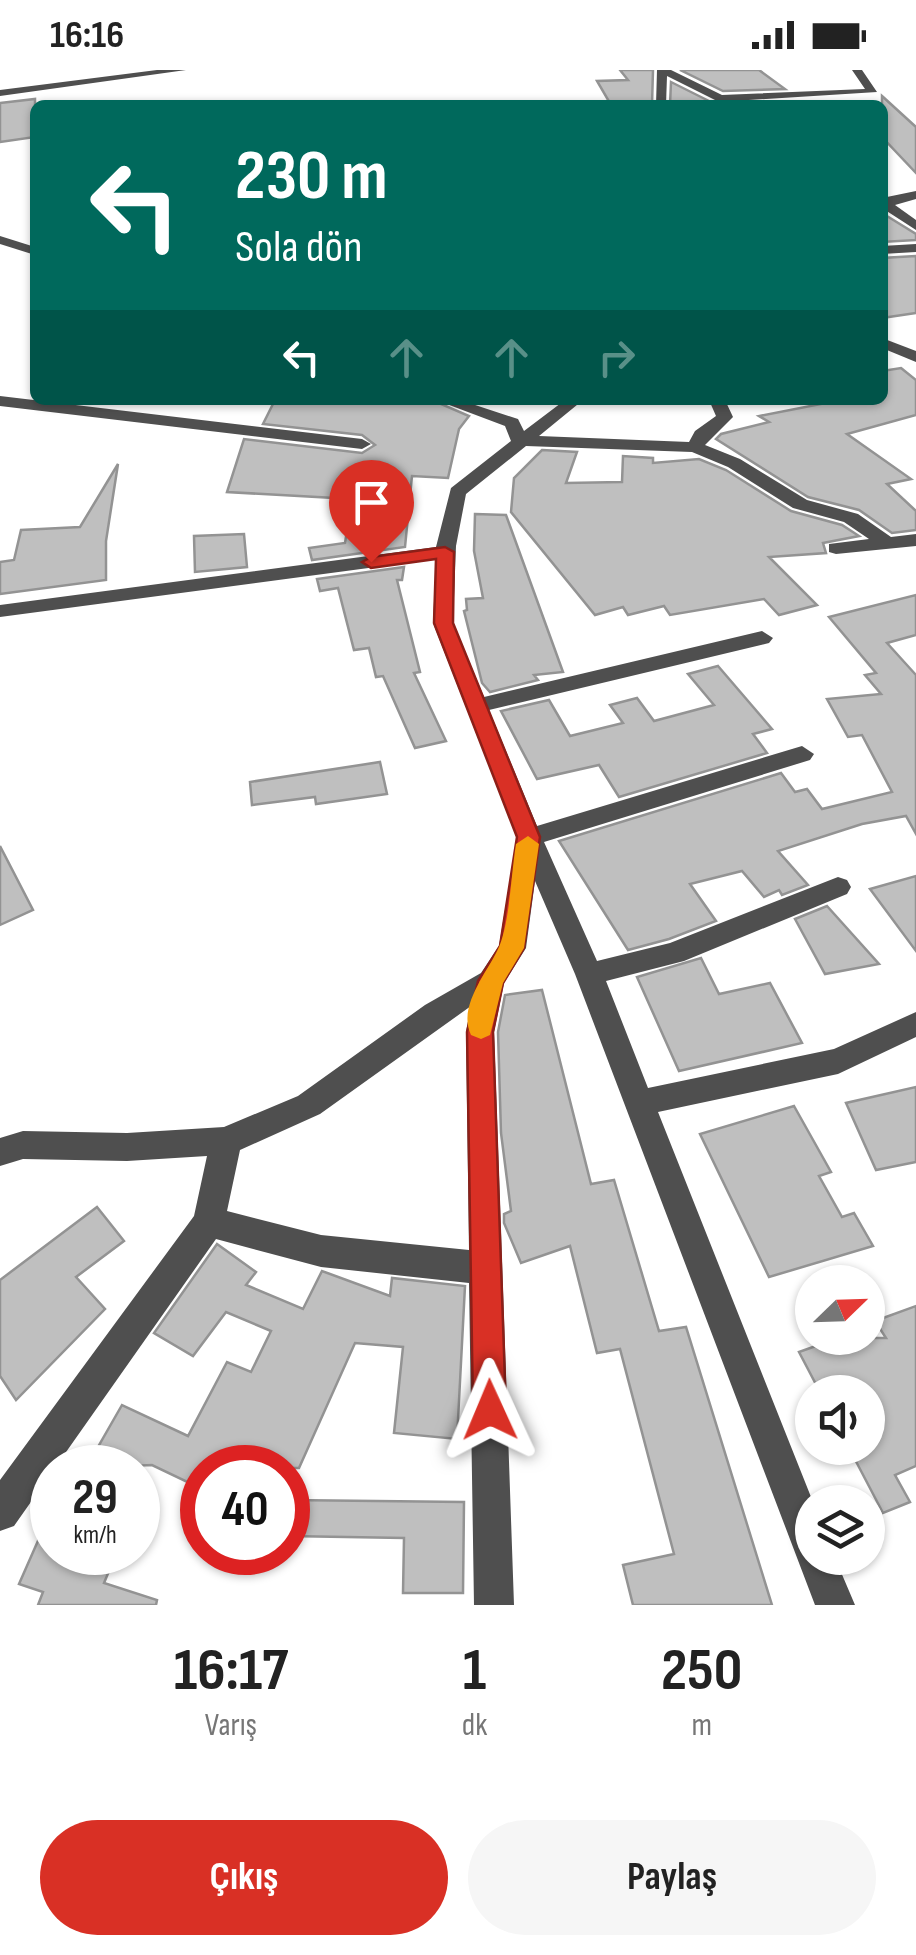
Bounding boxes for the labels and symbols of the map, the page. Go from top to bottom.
pin [329,460,414,563]
north arrow [795,1265,885,1355]
position arrow [438,1358,542,1462]
speed limit sign: 40 [180,1445,310,1575]

